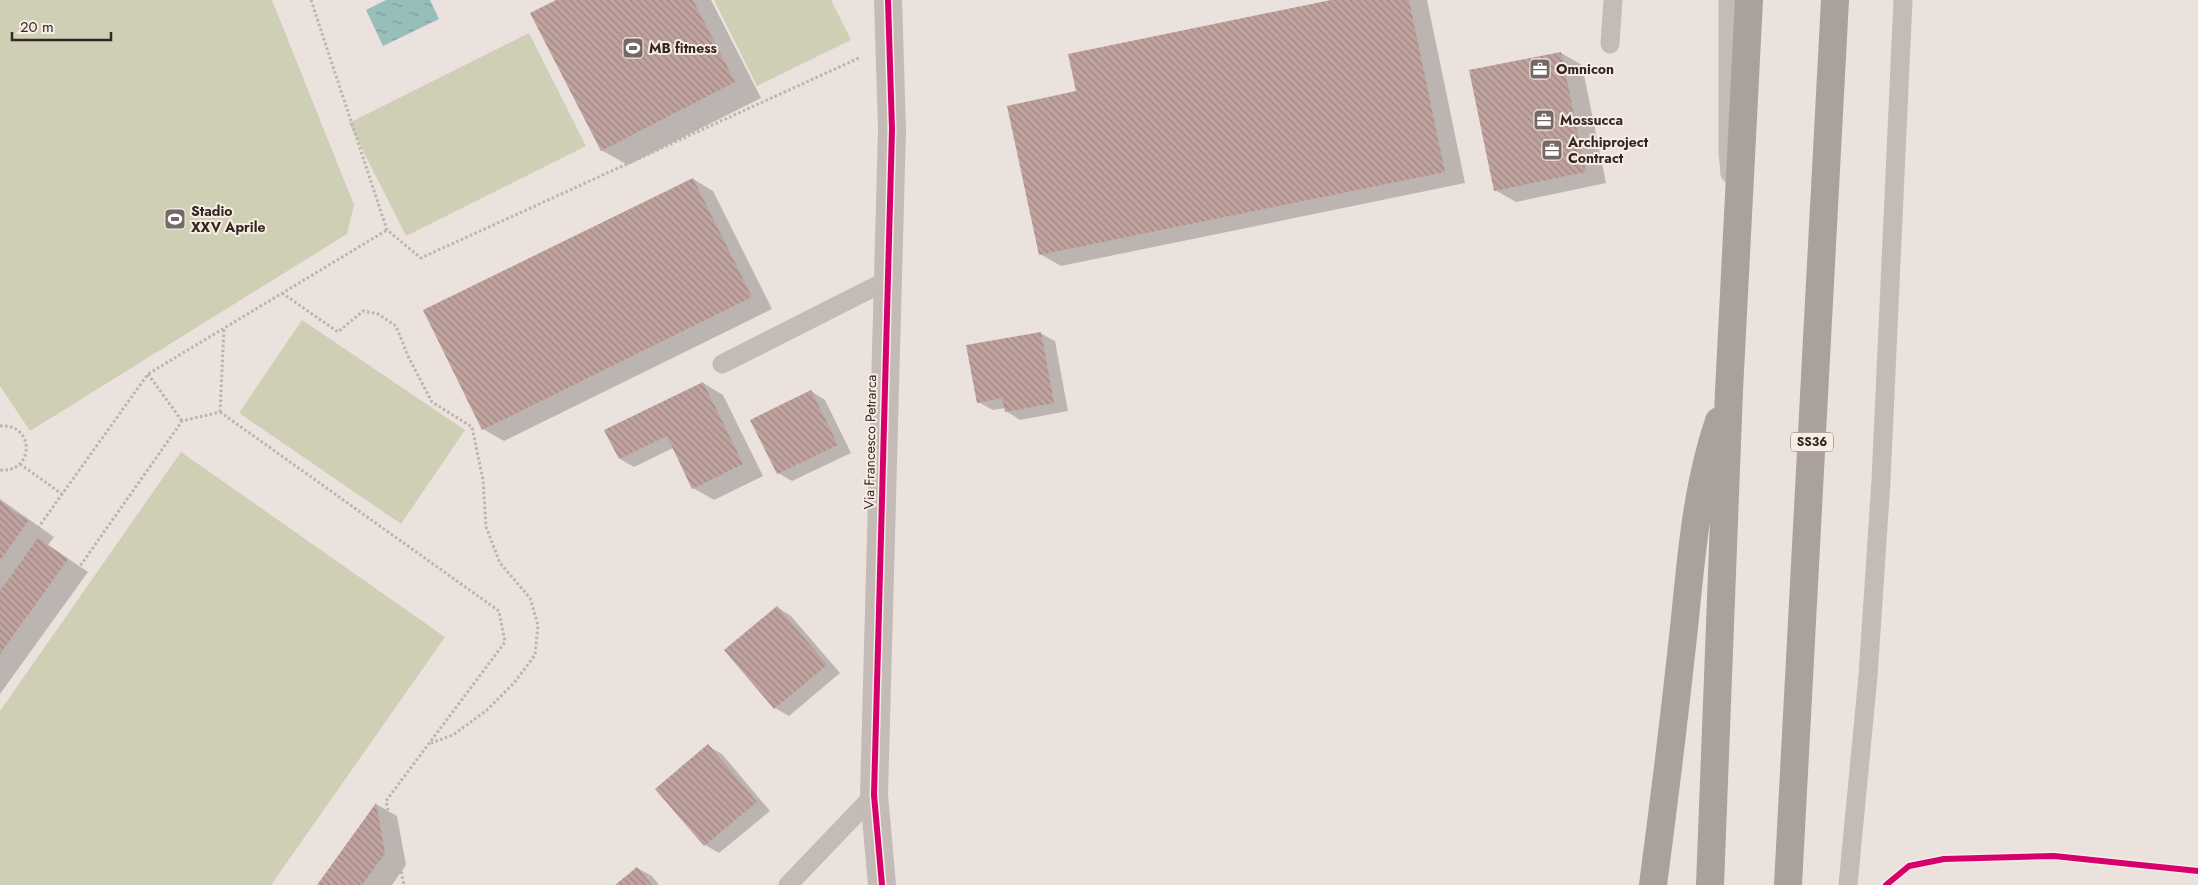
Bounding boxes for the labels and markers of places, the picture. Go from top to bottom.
sports icon: MB fitness [621,36,645,60]
place label: MB fitness [649,38,718,58]
office icon: Omnicon [1528,57,1552,81]
place label: Omnicon [1556,59,1614,79]
office icon: Mossucca [1532,108,1556,132]
place label: Mossucca [1560,110,1623,130]
place label: Archiproject Contract [1567,132,1649,168]
office icon: Archiproject Contract [1540,138,1564,162]
place label: Stadio XXV Aprile [191,201,265,237]
sports icon: Stadio XXV Aprile [163,207,187,231]

